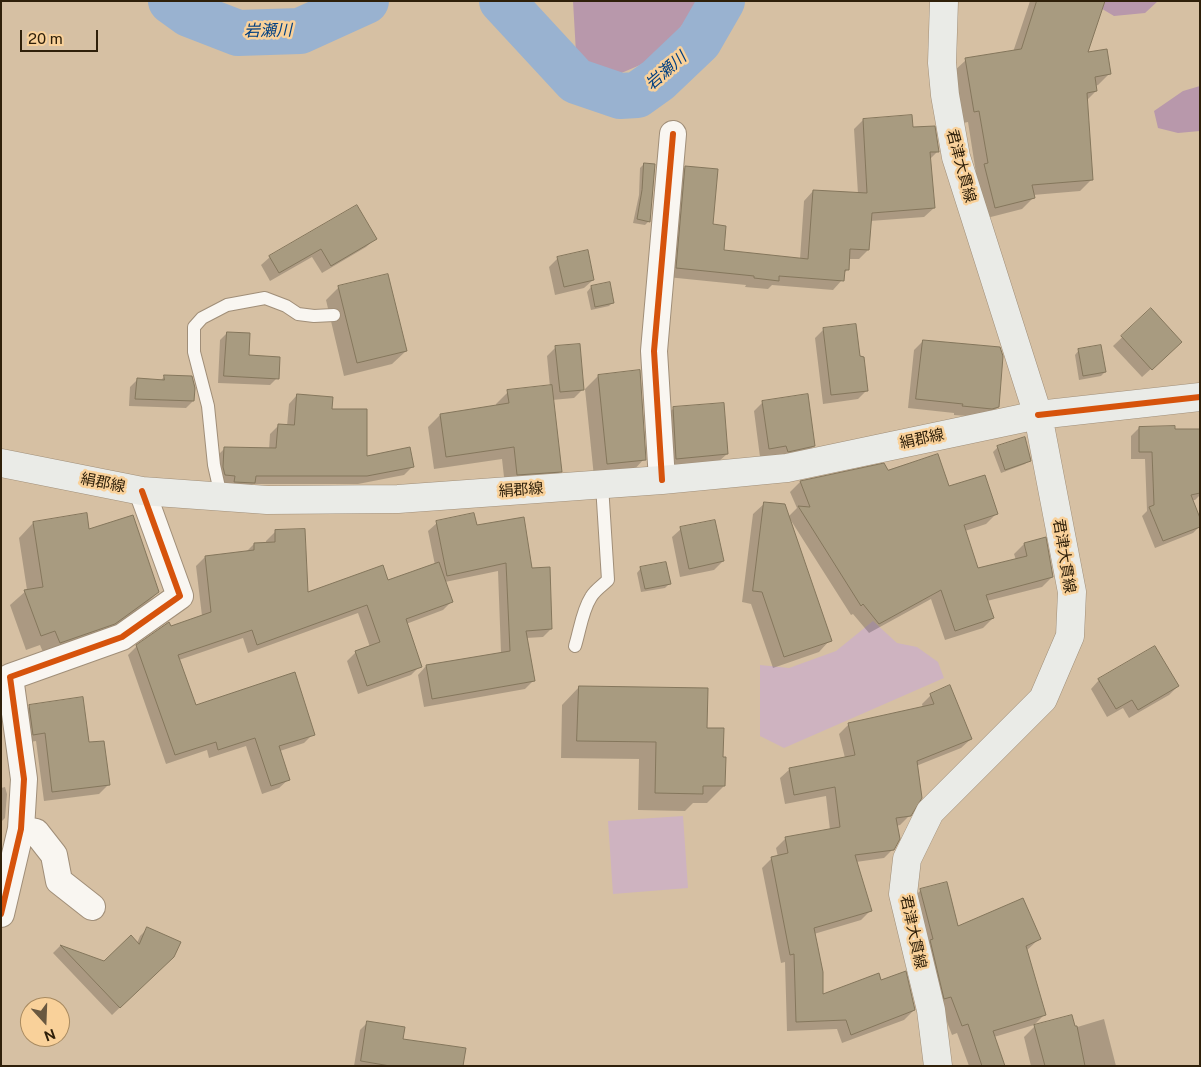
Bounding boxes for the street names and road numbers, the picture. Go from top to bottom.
street label: 君津大貫線 [943,127,979,205]
street label: 絹郡線 [898,426,946,452]
street label: 絹郡線 [79,470,127,496]
street label: 絹郡線 [498,479,544,501]
street label: 君津大貫線 [1049,518,1079,594]
street label: 君津大貫線 [896,893,930,971]

